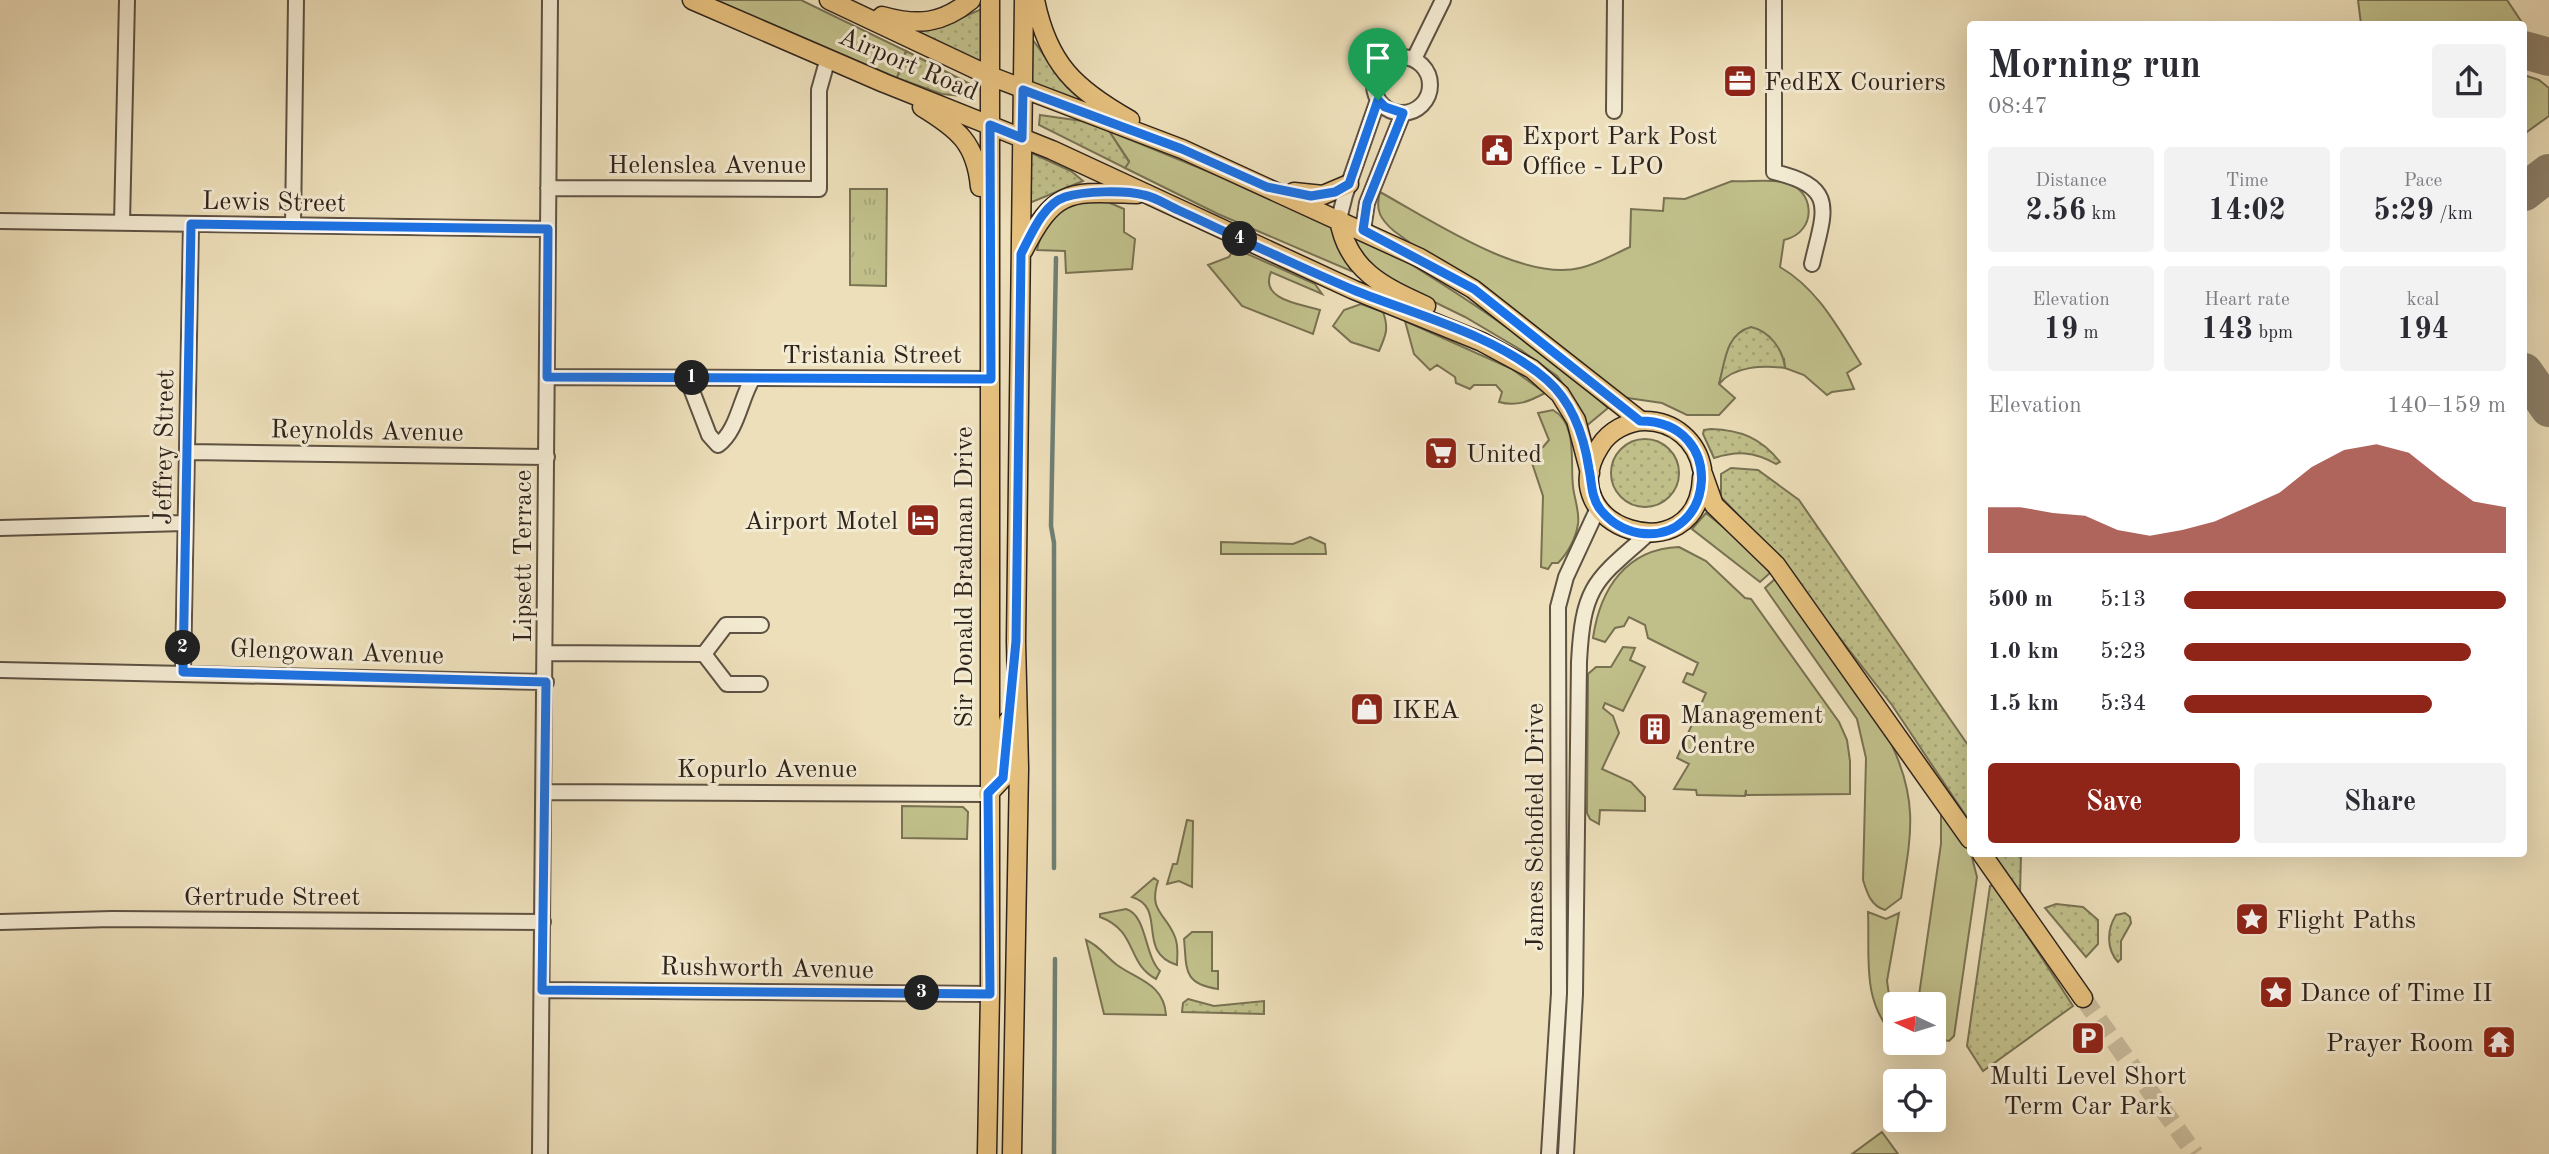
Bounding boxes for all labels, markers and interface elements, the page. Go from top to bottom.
street label: Airport Road [835,24,982,106]
pin [1348,28,1408,100]
icon: arrive [1359,39,1397,77]
button: share [2432,44,2506,118]
text: Morning run [1988,48,2201,86]
office icon: FedEX Couriers [1721,62,1759,100]
place label: FedEX Couriers [1764,70,1946,96]
text: 08:47 [1988,95,2048,118]
place label: Export Park Post Office - LPO [1522,124,1717,180]
public building icon: Export Park Post Office - LPO [1478,131,1516,169]
street label: Helenslea Avenue [608,153,806,179]
text: Distance [2035,172,2107,191]
text: Time [2226,172,2268,191]
text: Pace [2404,172,2442,191]
street label: Lewis Street [202,189,346,217]
text: 2.56 [2026,196,2086,226]
text: 14:02 [2208,196,2286,226]
text: 5:29 [2373,196,2434,226]
text: km [2086,205,2116,224]
text: /km [2434,205,2473,224]
pin: 4 [1222,222,1258,256]
text: 4 [1234,229,1245,248]
text: Elevation [2032,291,2110,310]
text: Heart rate [2204,291,2290,310]
text: kcal [2407,291,2439,310]
text: 19 [2043,315,2078,345]
text: 143 [2201,315,2253,345]
text: 194 [2397,315,2449,345]
text: m [2078,324,2099,343]
text: bpm [2253,324,2293,343]
street label: Tristania Street [782,343,962,369]
pin: 1 [674,360,710,396]
text: 1 [686,368,697,387]
street label: Jeffrey Street [151,369,179,525]
text: Elevation [1988,394,2082,417]
text: 140–159 m [2387,394,2506,417]
street label: Reynolds Avenue [270,417,464,447]
street label: Sir Donald Bradman Drive [952,426,978,728]
supermarket icon: United [1422,434,1460,472]
place label: United [1466,442,1542,468]
street label: Lipsett Terrace [511,470,537,642]
hotel icon: Airport Motel [904,501,942,539]
place label: Airport Motel [744,509,898,535]
text: 500 m [1988,588,2053,611]
text: 5:13 [2100,588,2146,611]
pin: 2 [166,630,200,666]
street label: Glengowan Avenue [229,636,444,670]
text: 2 [177,638,188,657]
text: 1.0 km [1988,640,2059,663]
text: 5:23 [2100,640,2146,663]
shop icon: IKEA [1348,690,1386,728]
text: 1.5 km [1988,692,2059,715]
text: 5:34 [2100,692,2146,715]
place label: IKEA [1392,698,1460,724]
street label: James Schofield Drive [1523,703,1549,951]
place label: Management Centre [1680,703,1823,759]
building icon: Management Centre [1636,710,1674,748]
street label: Kopurlo Avenue [677,757,857,783]
button: Save [1988,763,2240,843]
button: Share [2254,763,2506,843]
street label: Gertrude Street [184,885,360,911]
place icon: Flight Paths [2233,900,2271,938]
place label: Flight Paths [2276,908,2416,934]
street label: Rushworth Avenue [660,954,874,984]
place icon: Dance of Time II [2257,973,2295,1011]
pin: 3 [904,976,940,1010]
place label: Dance of Time II [2300,981,2492,1007]
text: 3 [916,983,927,1002]
north arrow [1883,992,1946,1055]
map controls [1883,992,1946,1132]
parking icon: Multi Level Short Term Car Park [2069,1019,2107,1057]
temple icon: Prayer Room [2480,1023,2518,1061]
place label: Prayer Room [2326,1031,2474,1057]
place label: Multi Level Short Term Car Park [1989,1064,2187,1120]
button: locate [1883,1069,1946,1132]

